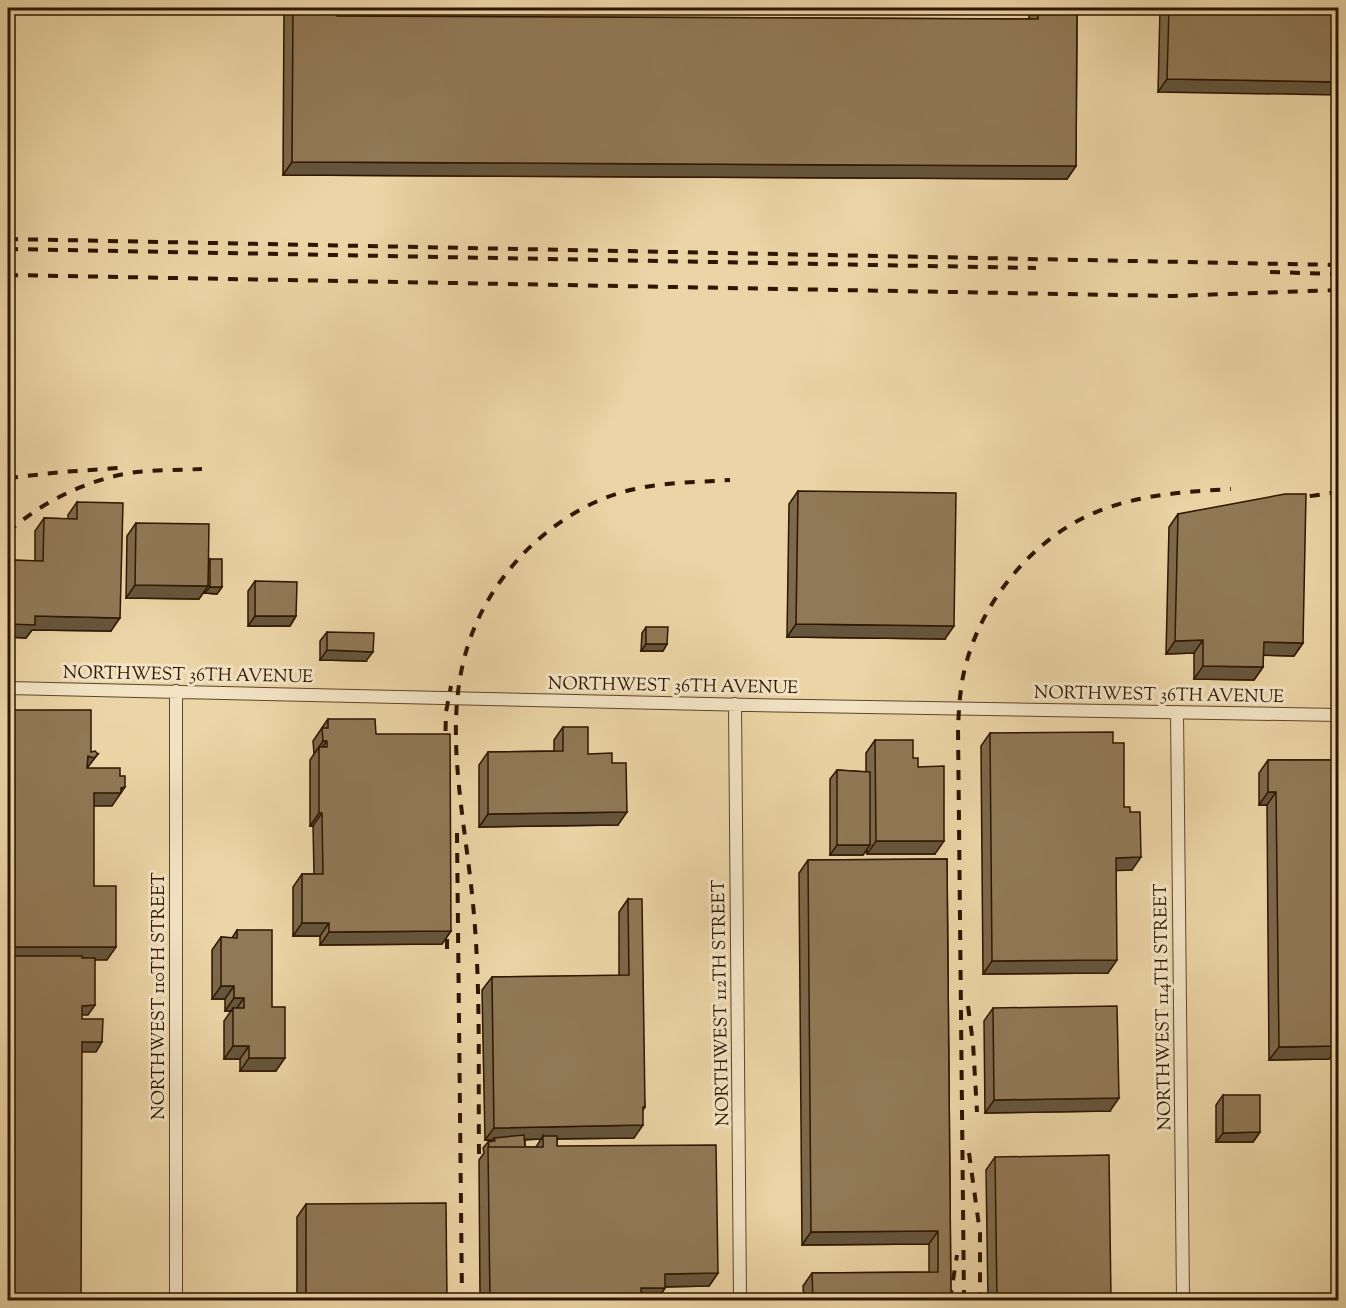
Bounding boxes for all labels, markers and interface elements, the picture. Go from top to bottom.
street label: NORTHWEST 36TH AVENUE [63,661,313,691]
street label: NORTHWEST 36TH AVENUE [548,672,798,702]
street label: NORTHWEST 36TH AVENUE [1034,681,1284,711]
street label: NORTHWEST 110TH STREET [147,872,173,1120]
street label: NORTHWEST 112TH STREET [707,879,737,1126]
street label: NORTHWEST 114TH STREET [1149,883,1179,1131]

